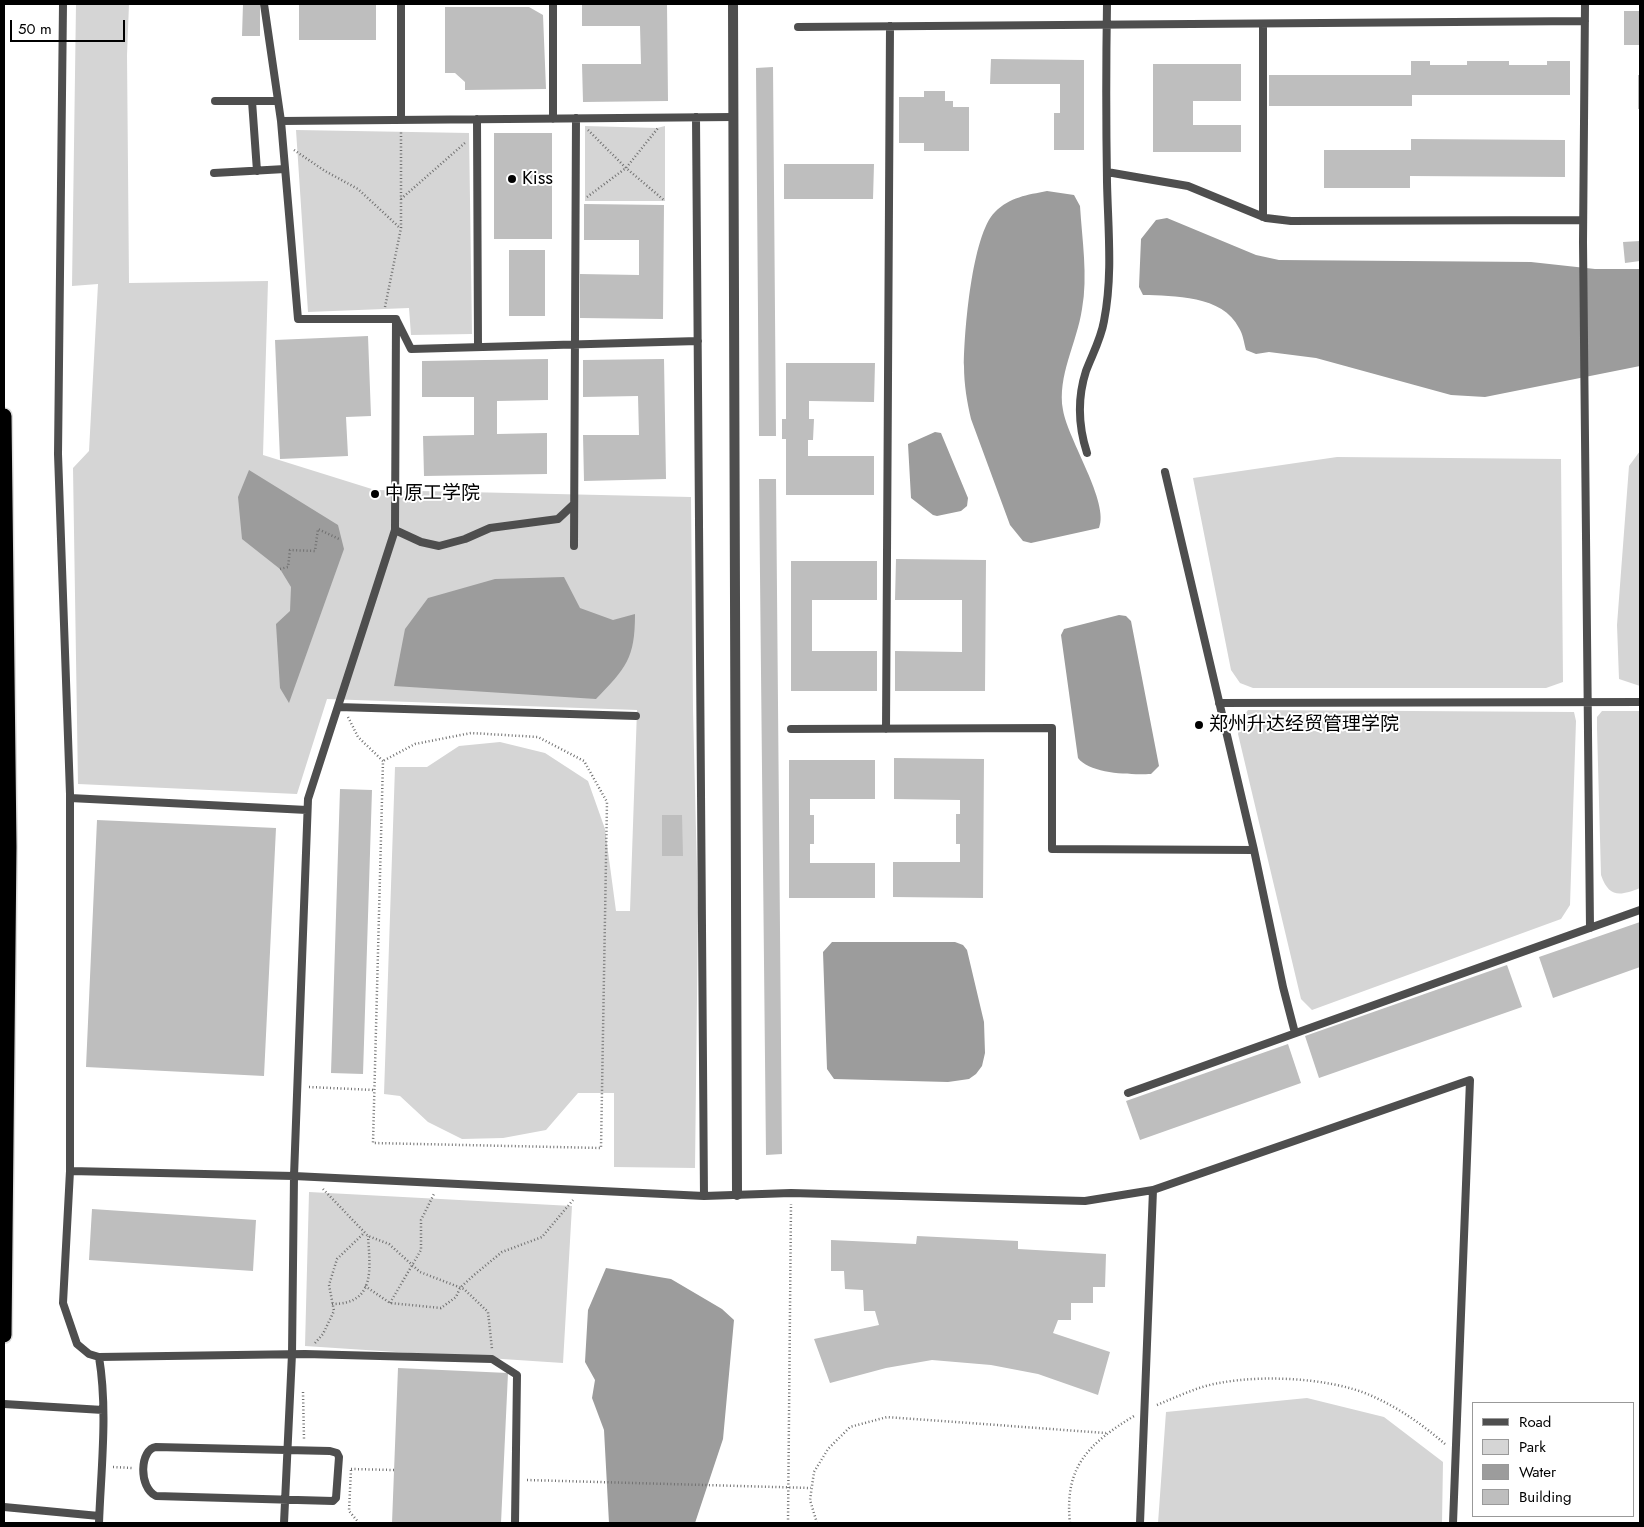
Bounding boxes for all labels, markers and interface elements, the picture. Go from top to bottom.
scale bar [12,10,128,42]
text: 50 m [18,18,52,40]
place label: Kiss [522,168,553,190]
marker: Kiss [506,173,518,185]
place label: 中原工学院 [385,483,480,505]
marker: 中原工学院 [369,488,381,500]
place label: 郑州升达经贸管理学院 [1209,714,1399,736]
marker: 郑州升达经贸管理学院 [1193,719,1205,731]
legend [1472,1402,1634,1517]
text: Road [1519,1411,1551,1433]
text: Park [1519,1436,1546,1458]
text: Water [1519,1461,1556,1483]
text: Building [1519,1486,1571,1508]

